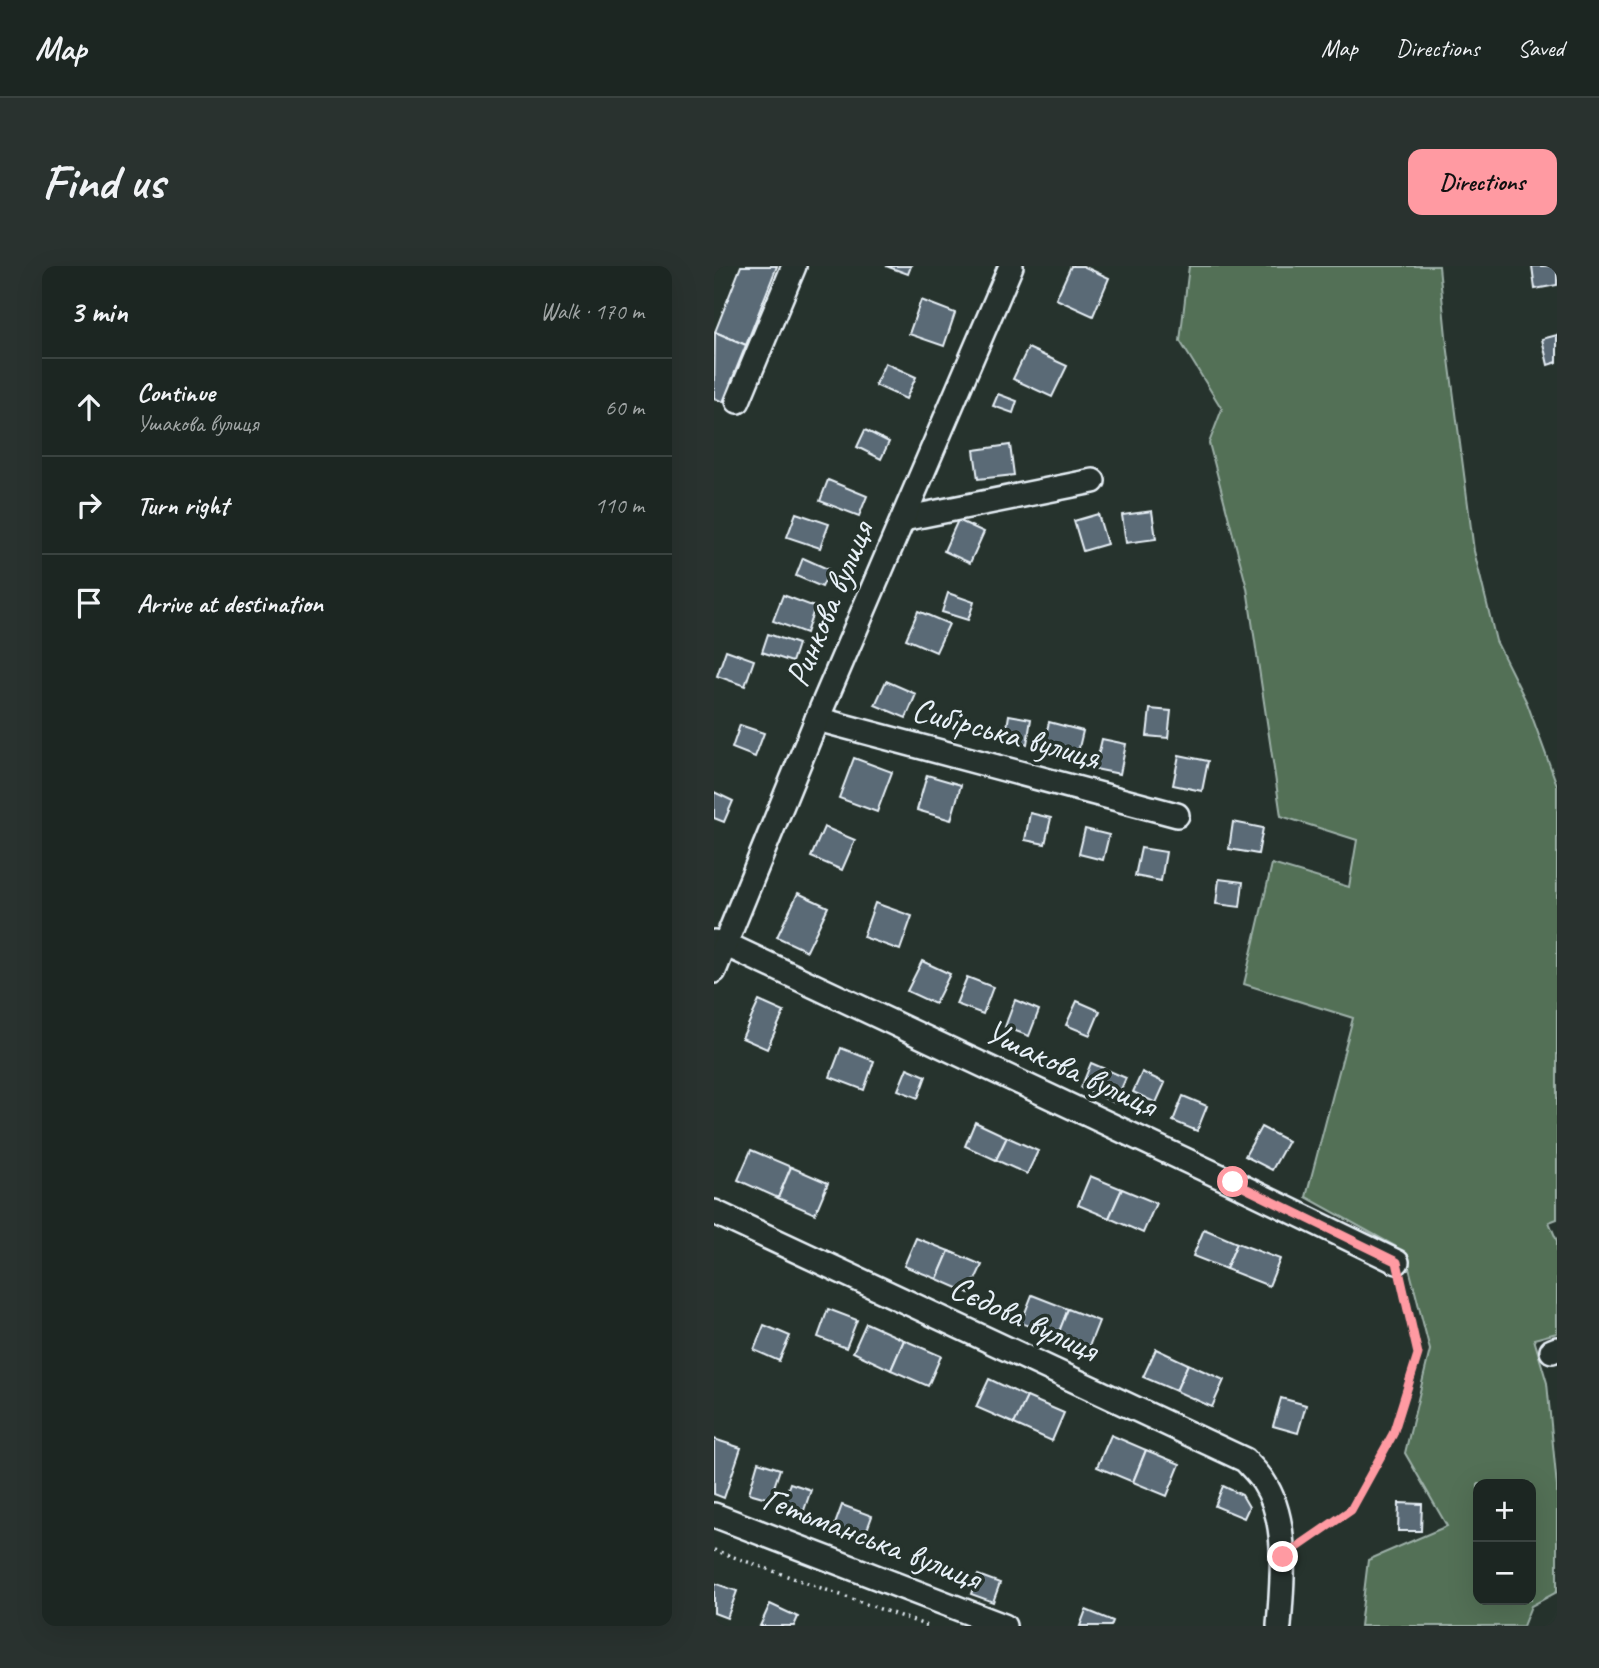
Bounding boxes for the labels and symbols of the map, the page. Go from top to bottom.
street label: Ринкова вулиця [774,512,885,693]
street label: Сибірська вулиця [907,686,1106,780]
street label: Ушакова вулиця [978,1009,1167,1129]
route start [1217,1166,1248,1197]
street label: Сєдова вулиця [943,1264,1107,1373]
street label: Гетьманська вулиця [756,1476,990,1601]
route end [1267,1541,1298,1572]

